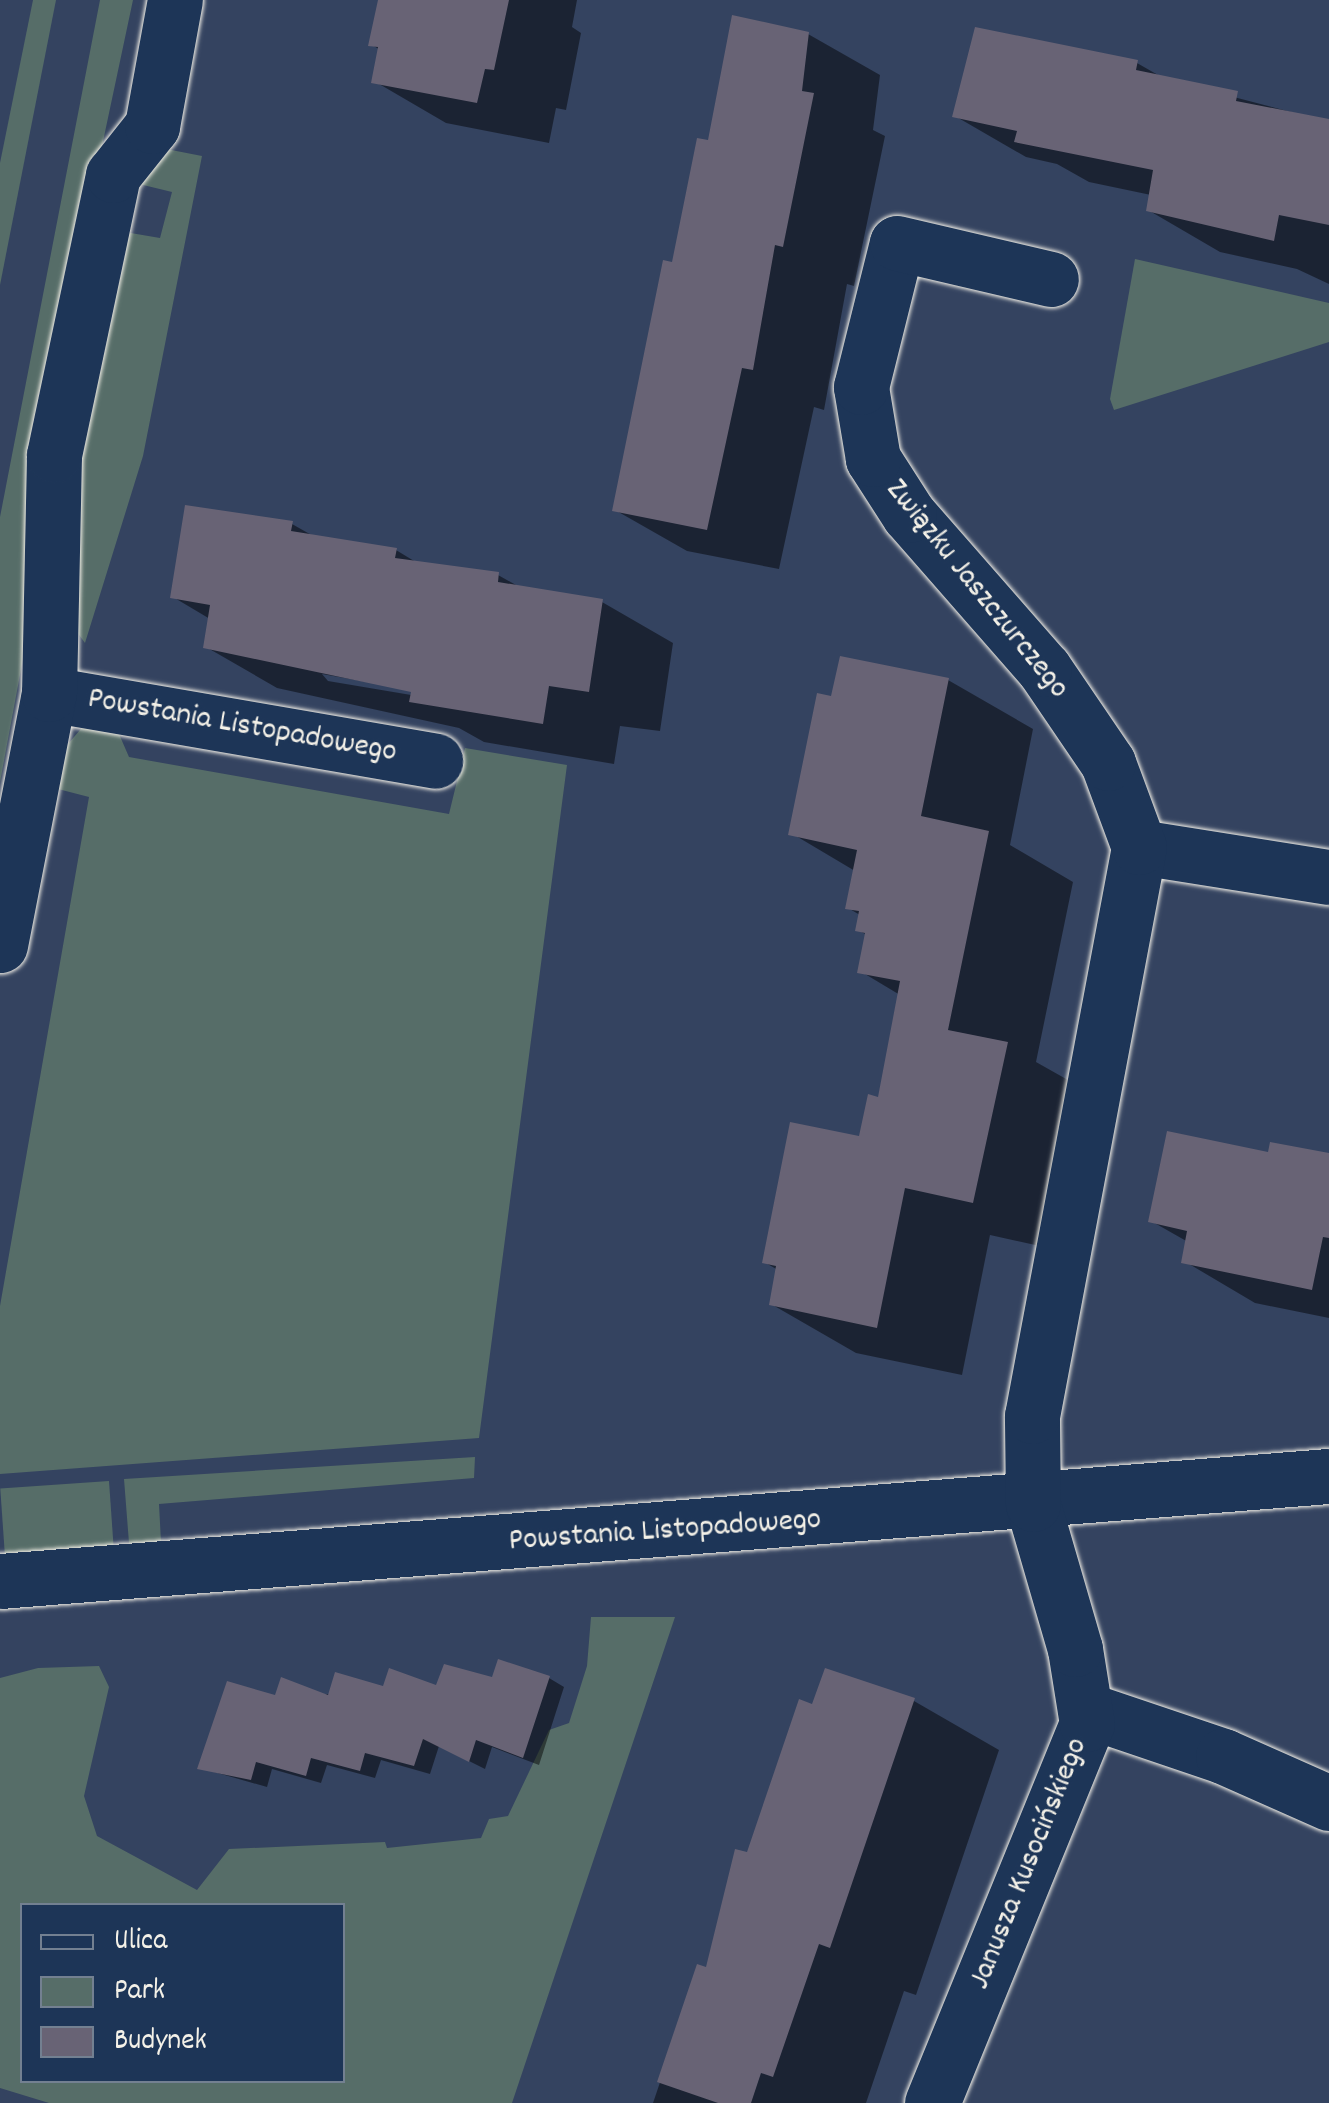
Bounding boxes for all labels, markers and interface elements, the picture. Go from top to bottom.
street label: Związku Jaszczurczego [876,472,1076,708]
street label: Powstania Listopadowego [85,681,399,773]
street label: Powstania Listopadowego [508,1502,822,1562]
street label: Janusza Kusocińskiego [962,1733,1098,1995]
legend [20,1903,345,2083]
text: Ulica [114,1921,167,1964]
text: Park [114,1971,165,2014]
text: Budynek [114,2021,207,2064]

